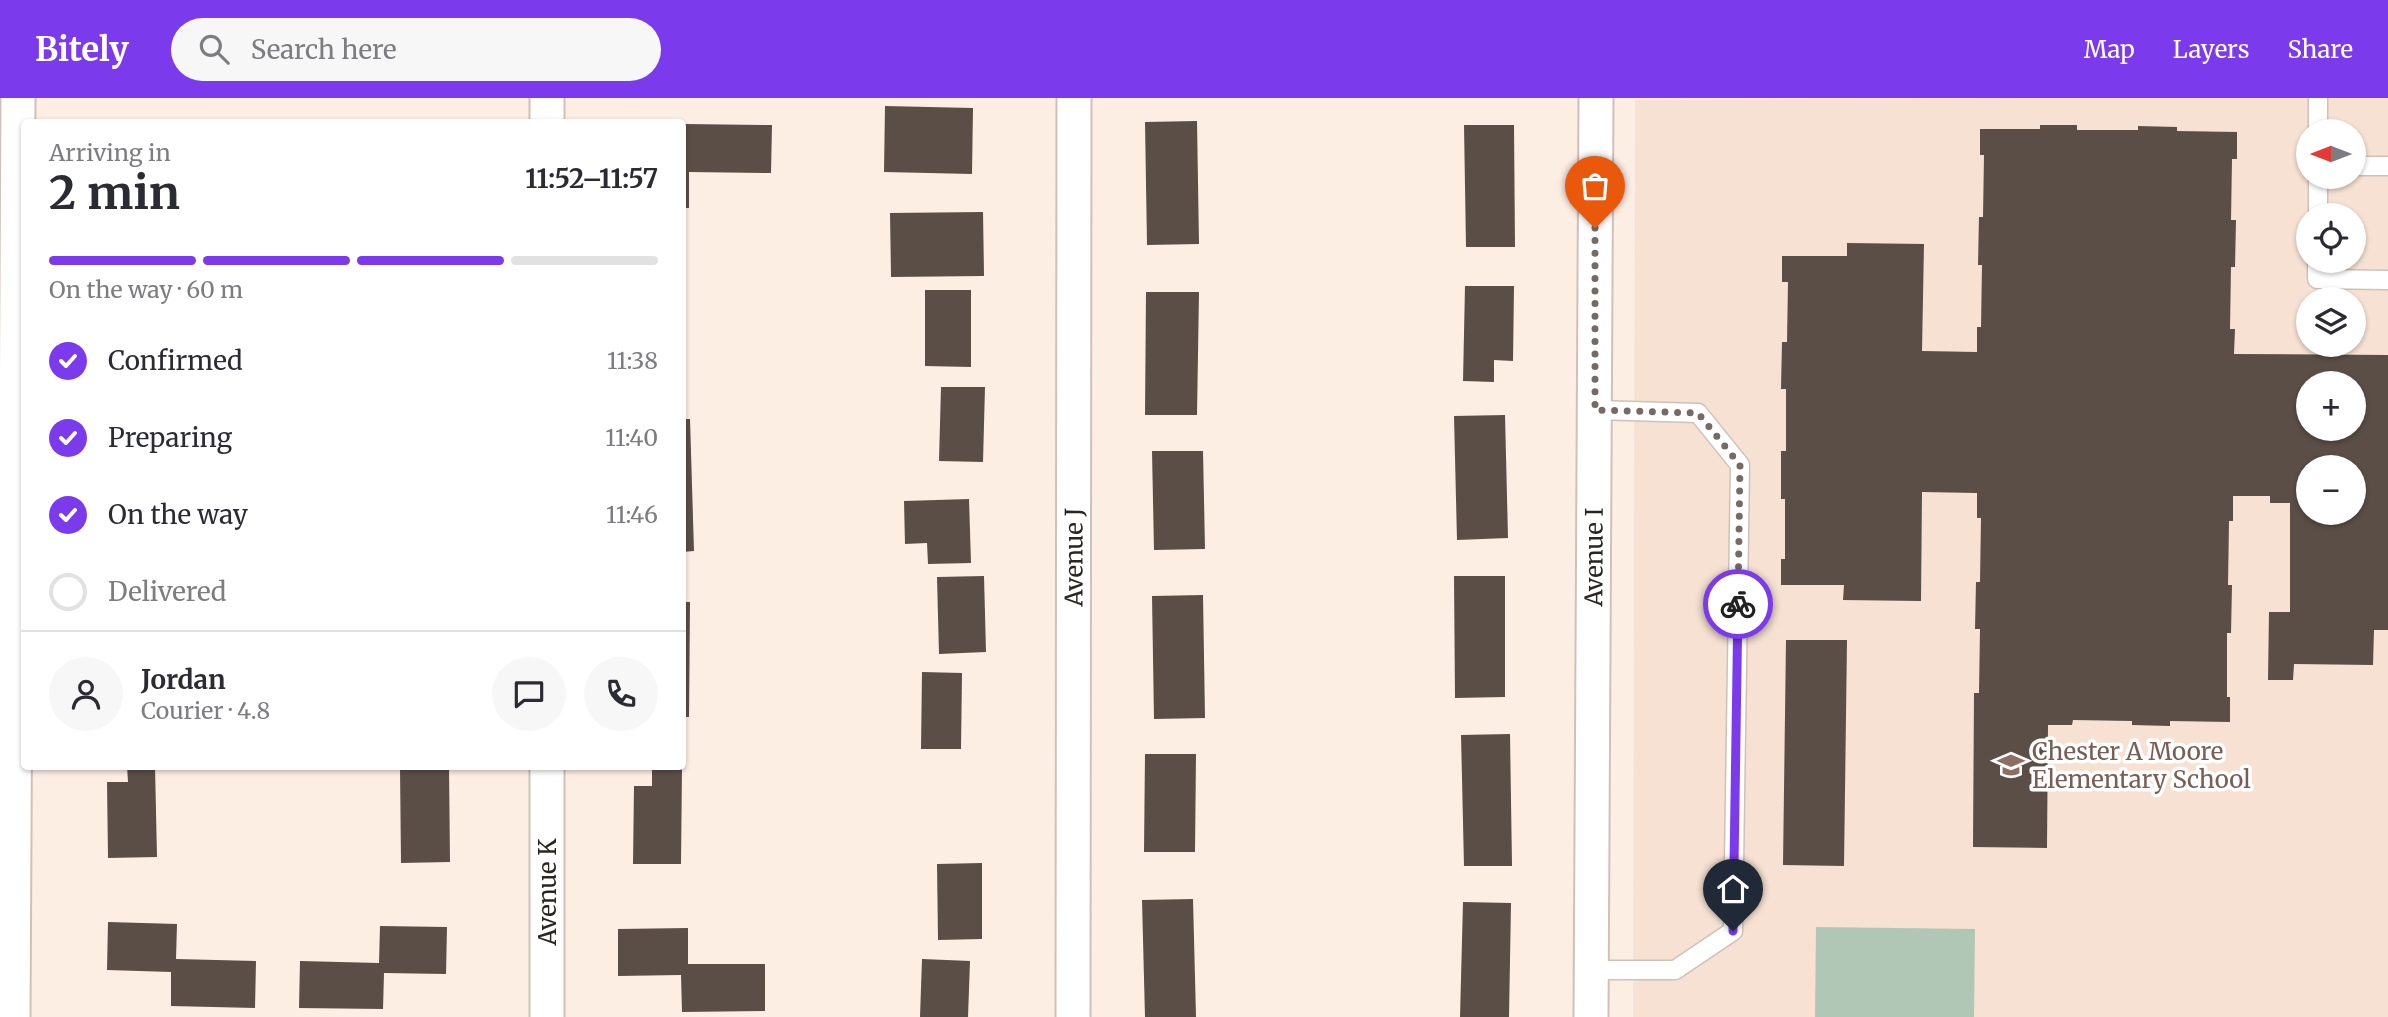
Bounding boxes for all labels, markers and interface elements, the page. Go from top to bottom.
search box [171,18,661,81]
text: Bitely [35,29,129,70]
icon: search [195,30,233,68]
text: Search here [251,33,397,66]
text: Map [2084,34,2135,65]
text: Layers [2173,34,2249,65]
text: Share [2287,34,2353,65]
north arrow [2296,119,2366,189]
map controls [2296,119,2366,525]
text: Arriving in [49,138,171,167]
pin [1565,156,1625,228]
text: 11:52–11:57 [525,162,658,195]
text: 2 min [49,164,180,222]
icon: bag [1576,167,1614,205]
button: locate [2296,203,2366,273]
text: On the way · 60 m [49,275,243,304]
button: layers [2296,287,2366,357]
icon: check [49,342,87,380]
text: Confirmed [108,344,243,377]
text: 11:38 [607,346,658,375]
button: + [2296,371,2366,441]
icon: check [49,419,87,457]
text: Preparing [108,421,232,454]
text: 11:40 [605,423,658,452]
button: − [2296,455,2366,525]
icon: check [49,496,87,534]
text: On the way [108,498,248,531]
text: 11:46 [606,500,658,529]
street label: Avenue J [1058,507,1089,607]
street label: Avenue I [1578,507,1609,608]
courier [1703,569,1773,639]
text: Delivered [108,575,227,608]
icon: bike [1719,585,1757,623]
button: person [49,657,123,731]
button: chat [492,657,566,731]
button: phone [584,657,658,731]
text: Jordan [141,663,226,696]
text: Courier · 4.8 [141,696,270,725]
place label: Chester A Moore Elementary School [2032,736,2251,795]
school or university icon: Chester A Moore Elementary School [1996,750,2026,780]
street label: Avenue K [532,838,563,947]
pin [1703,859,1763,931]
icon: home [1714,870,1752,908]

